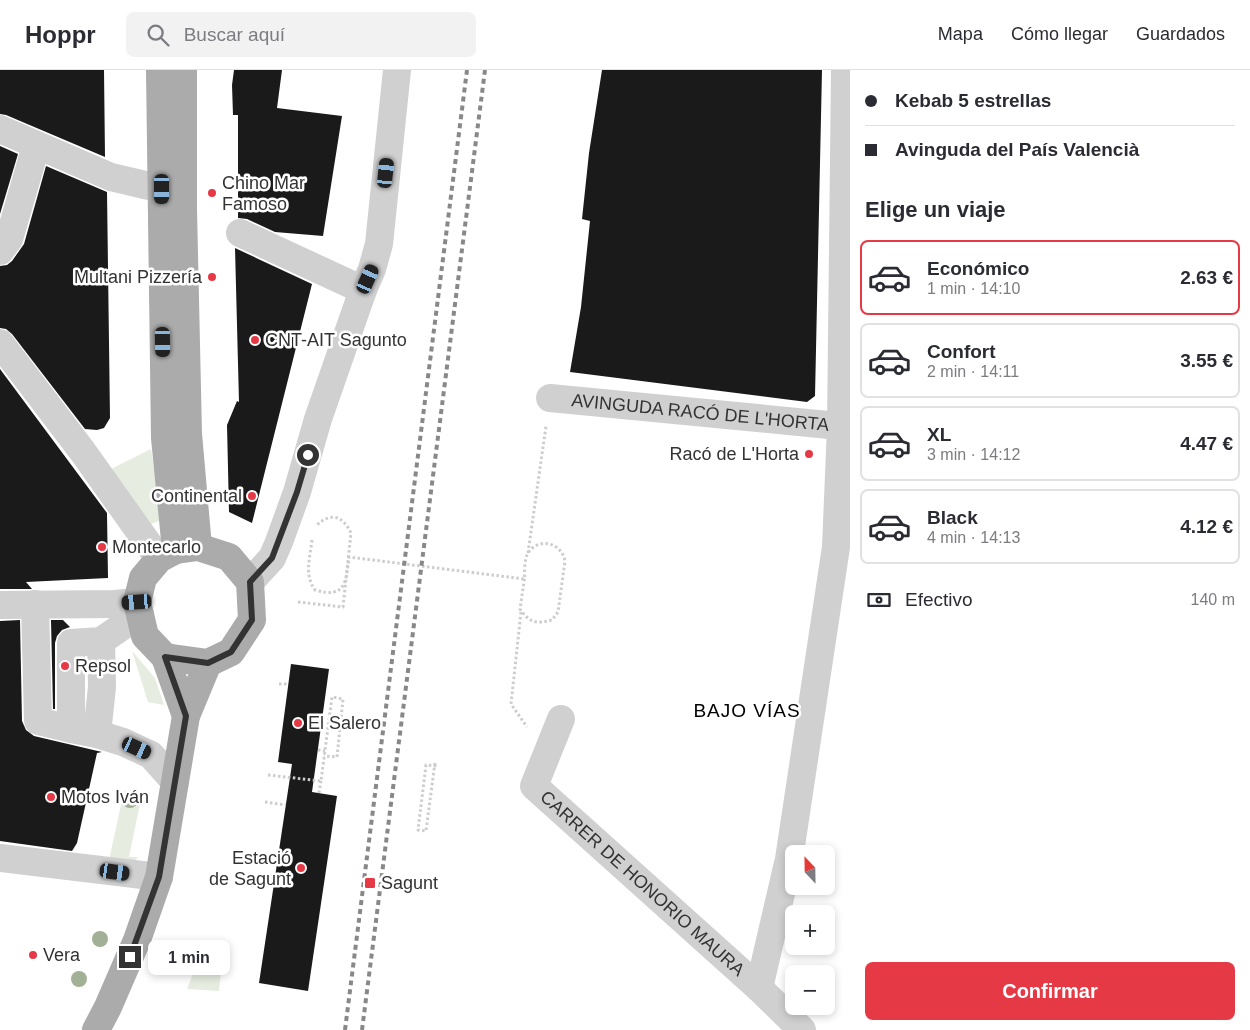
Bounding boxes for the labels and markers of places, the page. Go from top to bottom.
place label: Chino Mar Famoso [222,173,305,214]
marker: Chino Mar Famoso [206,187,218,199]
place label: Multani Pizzería [74,267,203,287]
marker: Multani Pizzería [206,271,218,283]
place label: CNT-AIT Sagunto [265,330,407,350]
marker: CNT-AIT Sagunto [249,334,261,346]
place label: Racó de L'Horta [669,444,800,464]
marker: Racó de L'Horta [803,448,815,460]
place label: Continental [151,486,242,506]
marker: Continental [246,490,258,502]
place label: Montecarlo [112,537,201,557]
marker: Montecarlo [96,541,108,553]
place label: Repsol [75,656,131,676]
marker: Repsol [59,660,71,672]
place label: El Salero [308,713,381,733]
marker: El Salero [292,717,304,729]
place label: Motos Iván [61,787,149,807]
marker: Motos Iván [45,791,57,803]
place label: Estació de Sagunt [209,848,291,889]
marker: Estació de Sagunt [295,862,307,874]
place label: Sagunt [381,873,438,893]
marker: Sagunt [363,876,377,890]
place label: Vera [43,945,81,965]
marker: Vera [27,949,39,961]

